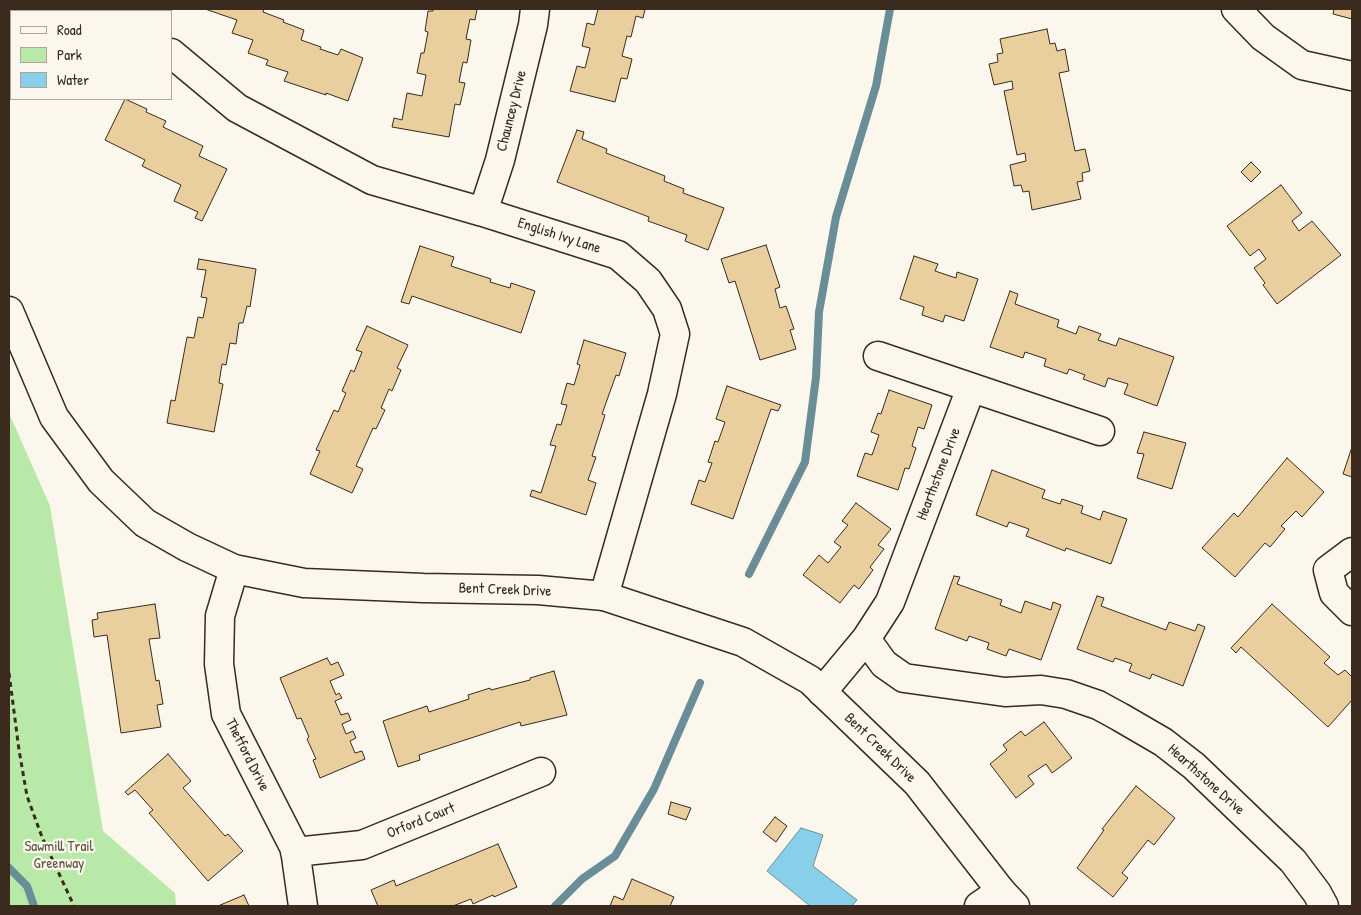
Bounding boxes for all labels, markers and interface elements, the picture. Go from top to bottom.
legend [10,10,172,100]
text: Road [57,19,82,40]
text: Park [57,44,82,65]
text: Water [57,69,89,90]
street label: Chauncey Drive [493,69,531,153]
street label: English Ivy Lane [515,214,603,258]
street label: Hearthstone Drive [913,425,965,523]
street label: Bent Creek Drive [458,579,552,601]
street label: Bent Creek Drive [840,709,920,787]
street label: Thetford Drive [221,716,273,794]
street label: Hearthstone Drive [1164,741,1248,819]
street label: Orford Court [384,799,458,843]
park label: Sawmill Trail Greenway [24,838,94,873]

